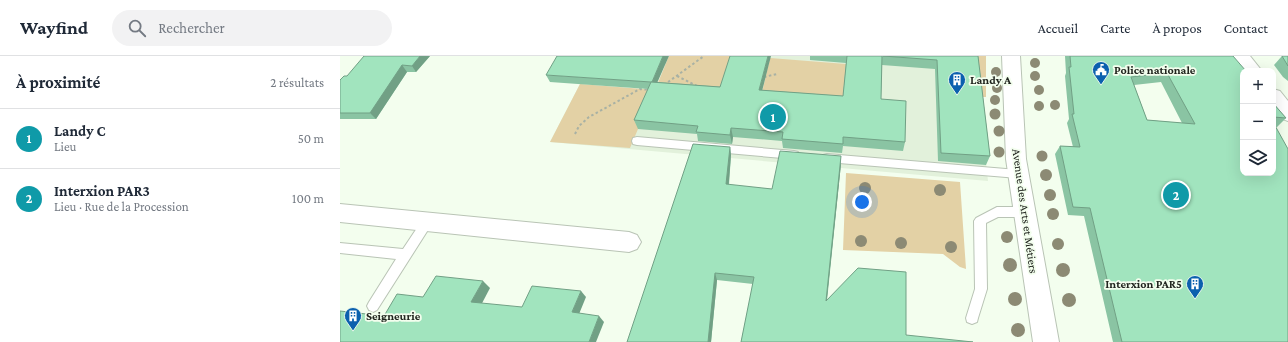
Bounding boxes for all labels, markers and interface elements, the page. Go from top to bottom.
search box [112,10,392,46]
text: Wayfind [20,17,88,38]
icon: search [126,17,148,39]
text: Rechercher [158,20,225,36]
text: Accueil [1038,20,1078,36]
text: Carte [1100,20,1131,36]
text: À propos [1153,20,1202,36]
text: Contact [1224,20,1268,36]
public building icon: Police nationale [1091,60,1111,85]
place label: Police nationale [1114,63,1196,77]
map controls [1240,68,1276,176]
button: + [1240,68,1276,104]
building icon: Landy A [947,70,967,95]
text: À proximité [16,73,100,92]
place label: Landy A [970,73,1012,87]
text: 2 résultats [270,75,324,90]
pin: 1 [760,102,786,132]
button: − [1240,104,1276,140]
text: Landy C [54,123,106,139]
text: 1 [27,131,31,146]
text: 50 m [298,131,324,146]
text: Lieu [54,139,77,154]
button: layers [1240,140,1276,176]
street label: Avenue des Arts et Métiers [1009,148,1041,275]
pin: 2 [1163,180,1189,210]
text: Interxion PAR3 [54,183,150,199]
text: 2 [26,191,32,206]
text: 100 m [292,191,324,206]
your location [852,192,872,212]
text: Lieu · Rue de la Procession [54,199,189,214]
building icon: Interxion PAR5 [1185,274,1205,299]
place label: Interxion PAR5 [1105,277,1182,291]
building icon: Seigneurie [343,306,363,331]
place label: Seigneurie [366,309,421,323]

